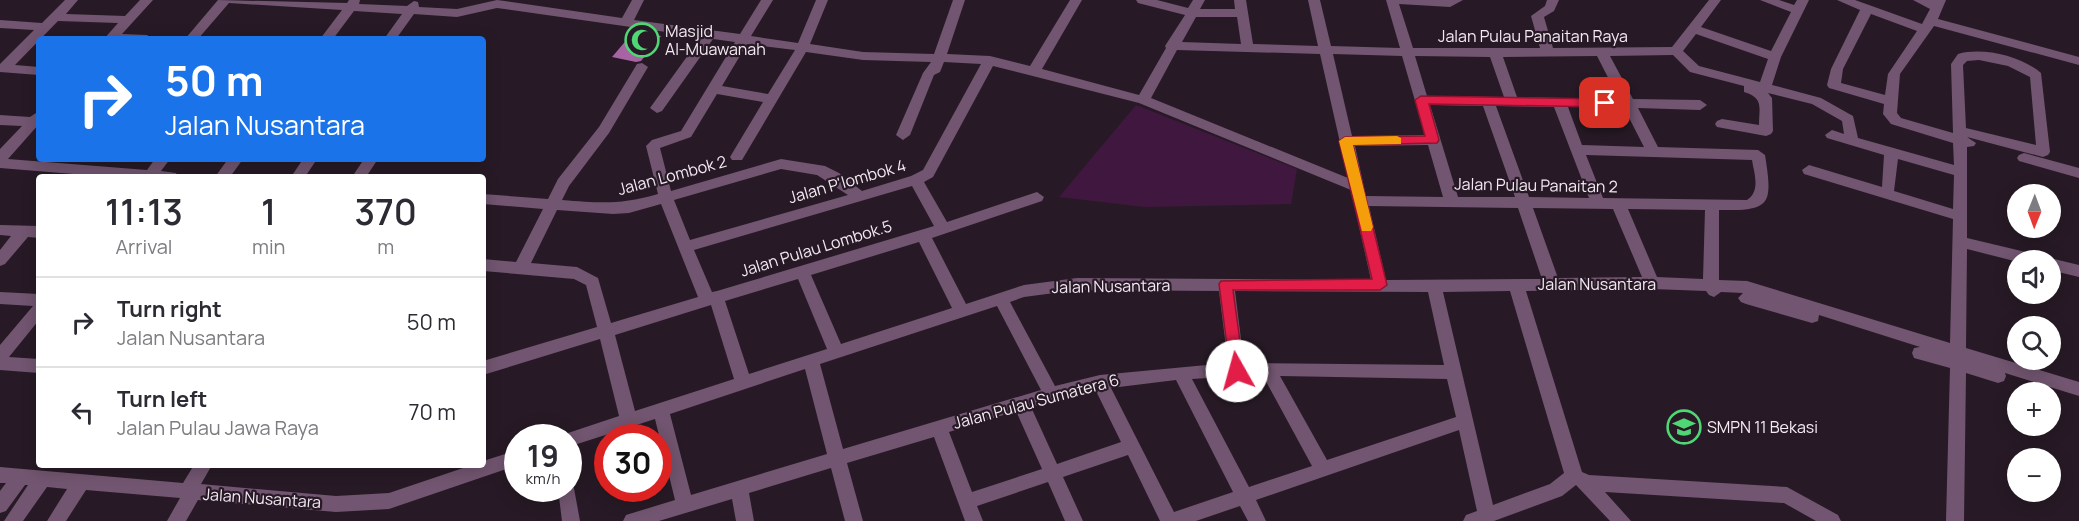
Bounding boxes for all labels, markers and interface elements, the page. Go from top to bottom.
place label: Masjid Al-Muawanah [665,20,766,60]
mosque icon: Masjid Al-Muawanah [624,22,660,58]
street label: Jalan Pulau Panaitan Raya [1438,25,1628,47]
text: 50 m [165,51,263,109]
icon: right [66,60,144,138]
pin [1579,77,1630,128]
icon: arrive [1588,86,1621,119]
text: Jalan Nusantara [165,106,365,143]
street label: Jalan Lombok 2 [615,150,729,200]
street label: Jalan P'lombok 4 [786,154,908,208]
street label: Jalan Pulau Panaitan 2 [1454,173,1618,197]
north arrow [2007,184,2061,238]
map controls [2007,184,2061,502]
text: 11:13 [105,187,183,236]
text: 1 [261,187,276,236]
text: 370 [354,187,417,236]
street label: Jalan Pulau Lombok.5 [737,214,895,282]
text: Arrival [115,233,173,260]
text: min [252,233,285,260]
text: m [377,233,394,260]
button: sound [2007,250,2061,304]
street label: Jalan Nusantara [1538,273,1656,295]
street label: Jalan Nusantara [1052,274,1170,298]
text: Turn right [117,294,222,324]
icon: right [66,306,99,339]
text: 50 m [407,307,456,337]
button: search [2007,316,2061,370]
text: Jalan Nusantara [117,324,265,351]
position arrow [1205,339,1269,403]
street label: Jalan Pulau Sumatera 6 [951,368,1121,434]
button: + [2007,382,2061,436]
text: Turn left [117,384,207,414]
icon: left [66,396,99,429]
text: 70 m [408,397,456,427]
school or university icon: SMPN 11 Bekasi [1666,409,1702,445]
text: Jalan Pulau Jawa Raya [117,414,319,441]
place label: SMPN 11 Bekasi [1707,416,1818,438]
speed limit sign: 30 [594,424,672,502]
text: 19 [527,435,559,476]
button: − [2007,448,2061,502]
text: km/h [526,468,560,489]
street label: Jalan Nusantara [202,483,322,513]

